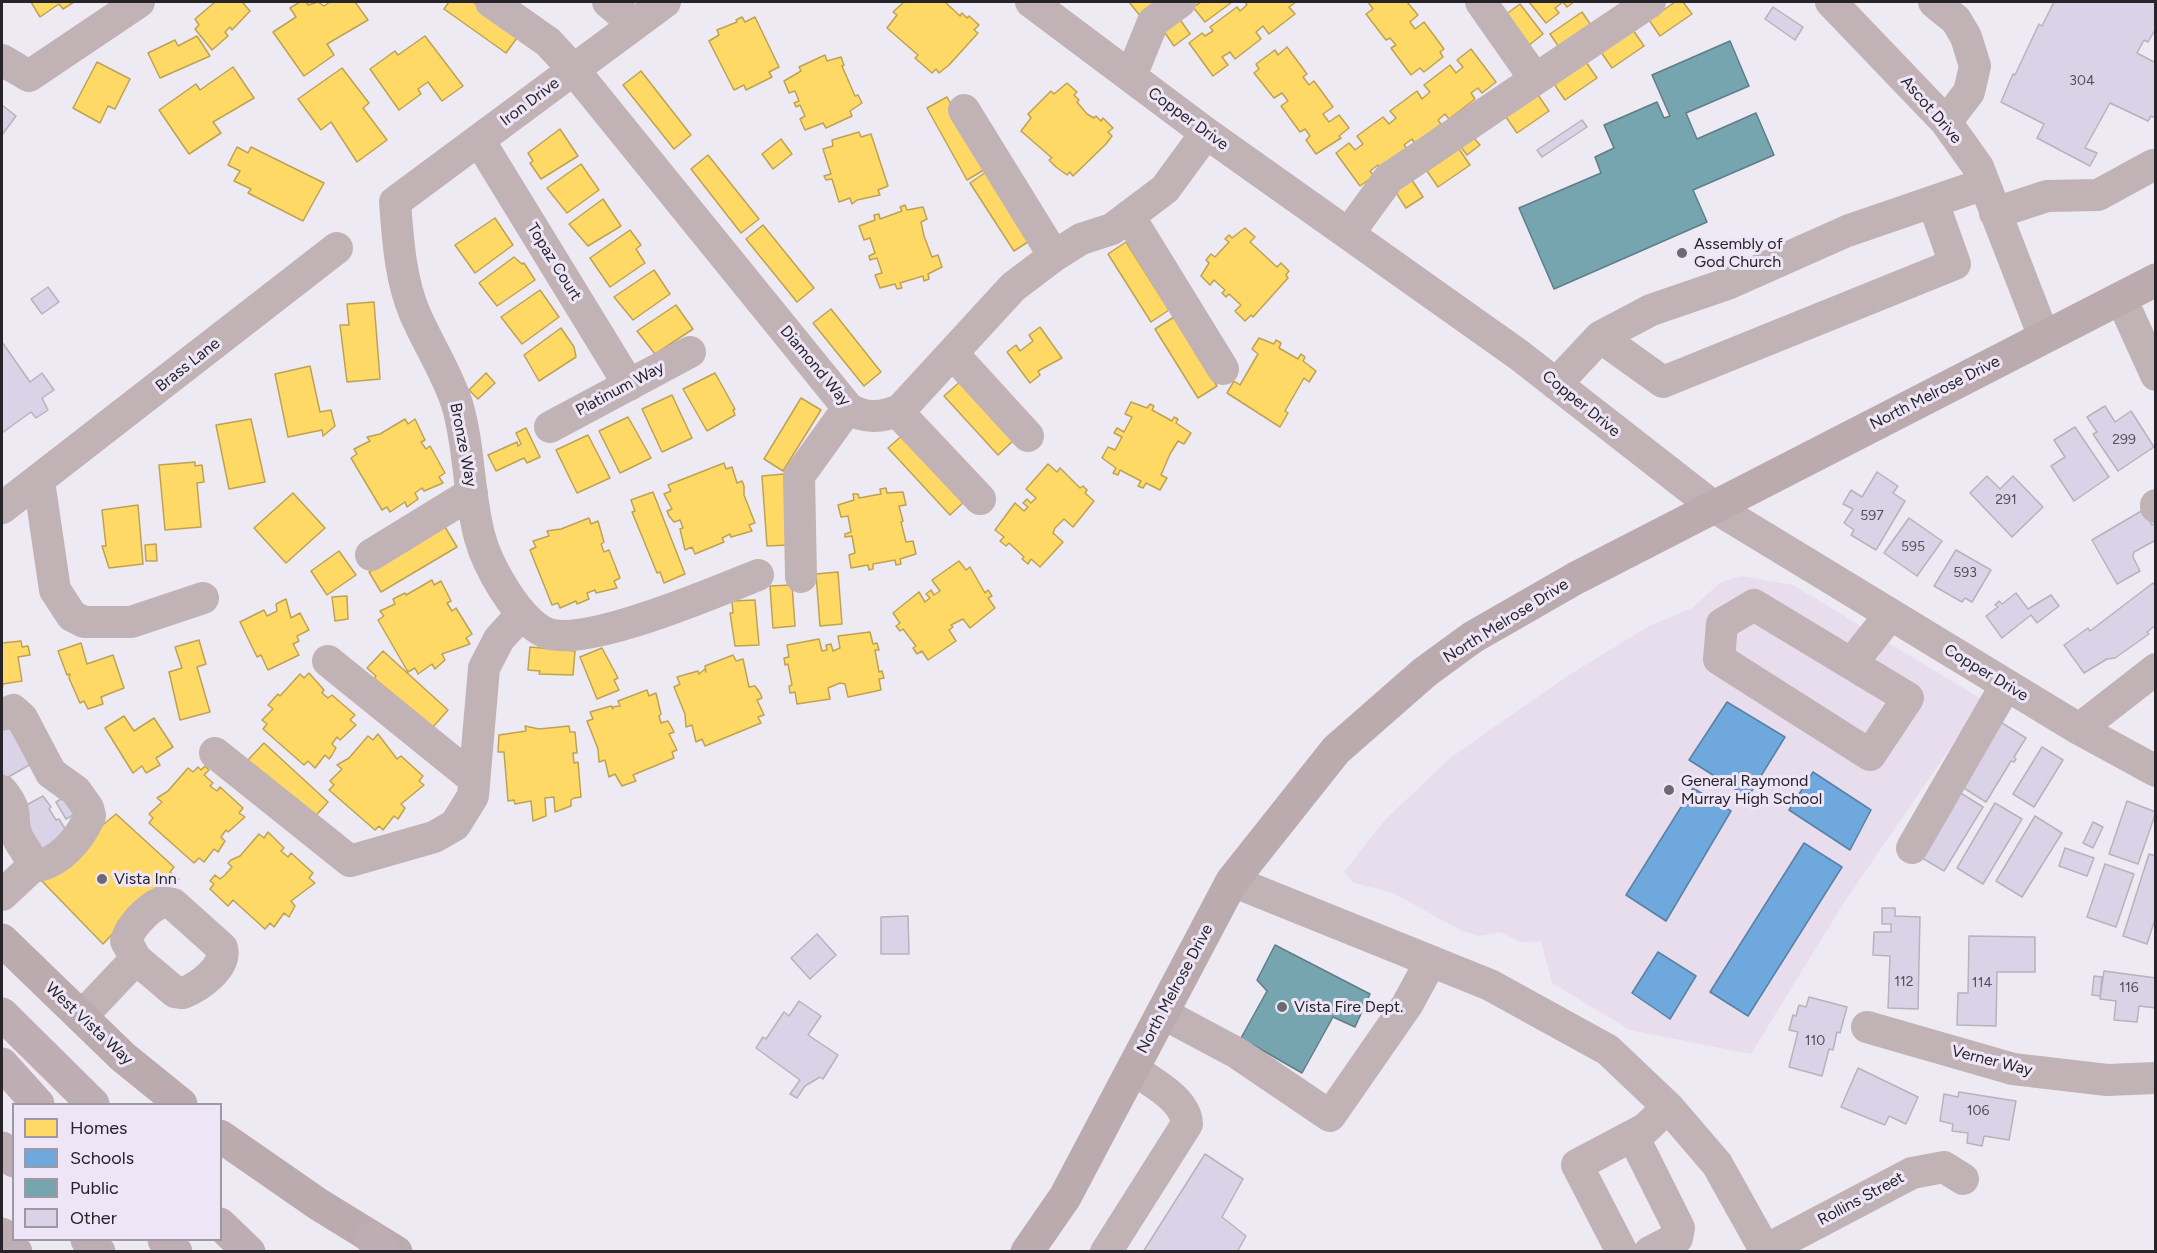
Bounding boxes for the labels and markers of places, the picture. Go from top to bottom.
place label: Assembly of God Church [1694,234,1783,272]
marker: Assembly of God Church [1675,246,1689,260]
place label: General Raymond Murray High School [1681,771,1822,809]
marker: General Raymond Murray High School [1662,783,1676,797]
place label: Vista Inn [114,869,177,889]
marker: Vista Inn [95,872,109,886]
place label: Vista Fire Dept. [1294,997,1403,1017]
marker: Vista Fire Dept. [1275,1000,1289,1014]

